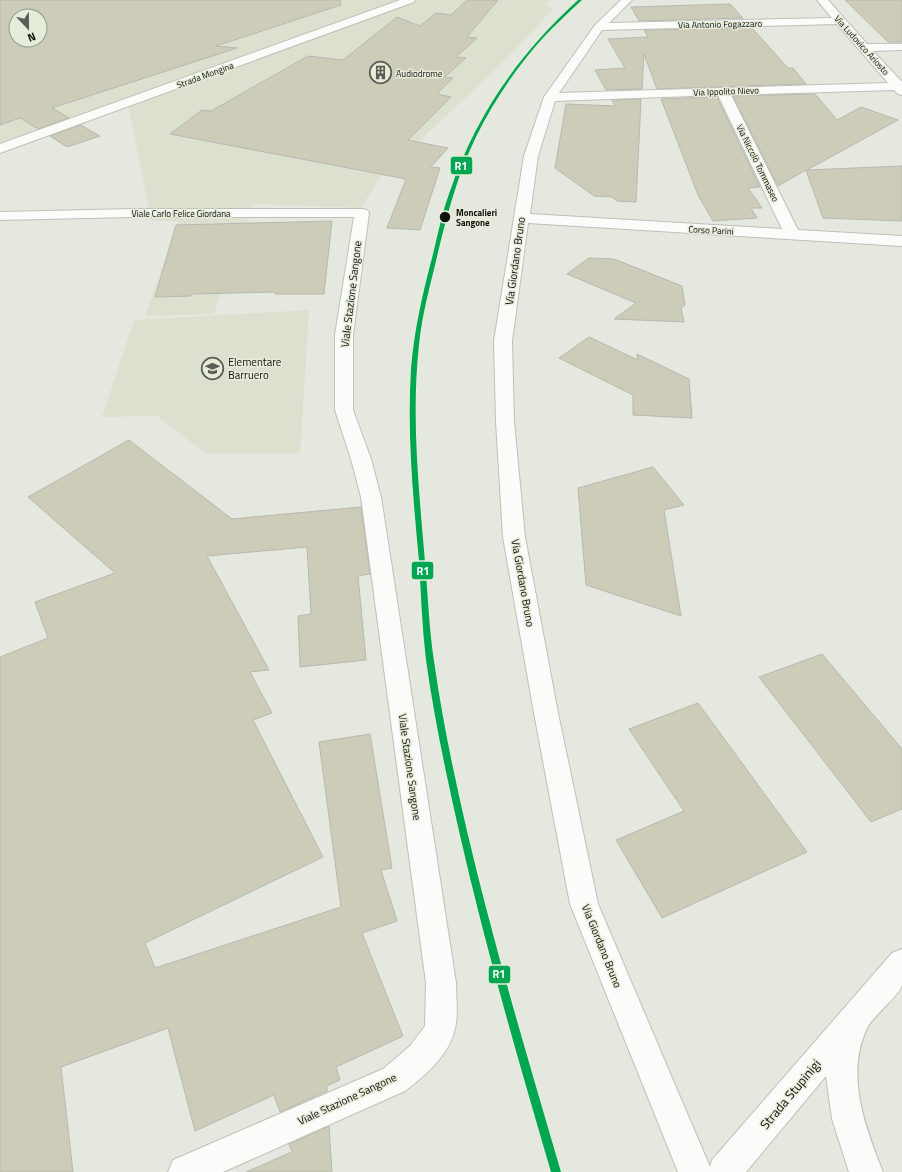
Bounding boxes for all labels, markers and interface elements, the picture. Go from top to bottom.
north arrow [8,8,48,48]
street label: Via Ludovico Ariosto [832,12,893,78]
street label: Via Antonio Fogazzaro [678,17,762,31]
text: N [25,28,38,46]
street label: Strada Mongina [175,58,236,91]
building icon: Audiodrome [368,60,394,86]
place label: Audiodrome [396,67,443,80]
street label: Via Ippolito Nievo [693,83,759,99]
street label: Via Niccolò Tommaseo [734,122,783,204]
line badge: R1 [450,156,473,175]
text: R1 [455,158,467,174]
place label: Moncalieri Sangone [456,206,497,229]
street label: Viale Carlo Felice Giordana [131,207,231,220]
marker: Moncalieri Sangone [438,210,452,224]
street label: Via Giordano Bruno [501,216,529,306]
street label: Corso Parini [688,222,734,238]
street label: Viale Stazione Sangone [337,239,366,348]
place label: Elementare Barruero [228,354,282,383]
school or university icon: Elementare Barruero [199,355,225,381]
street label: Via Giordano Bruno [507,538,539,628]
line badge: R1 [411,561,434,580]
text: R1 [417,563,429,579]
street label: Viale Stazione Sangone [395,713,425,822]
street label: Via Giordano Bruno [578,902,626,990]
line badge: R1 [488,965,511,984]
text: R1 [493,966,505,982]
street label: Strada Stupinigi [755,1055,825,1133]
street label: Viale Stazione Sangone [295,1069,399,1129]

